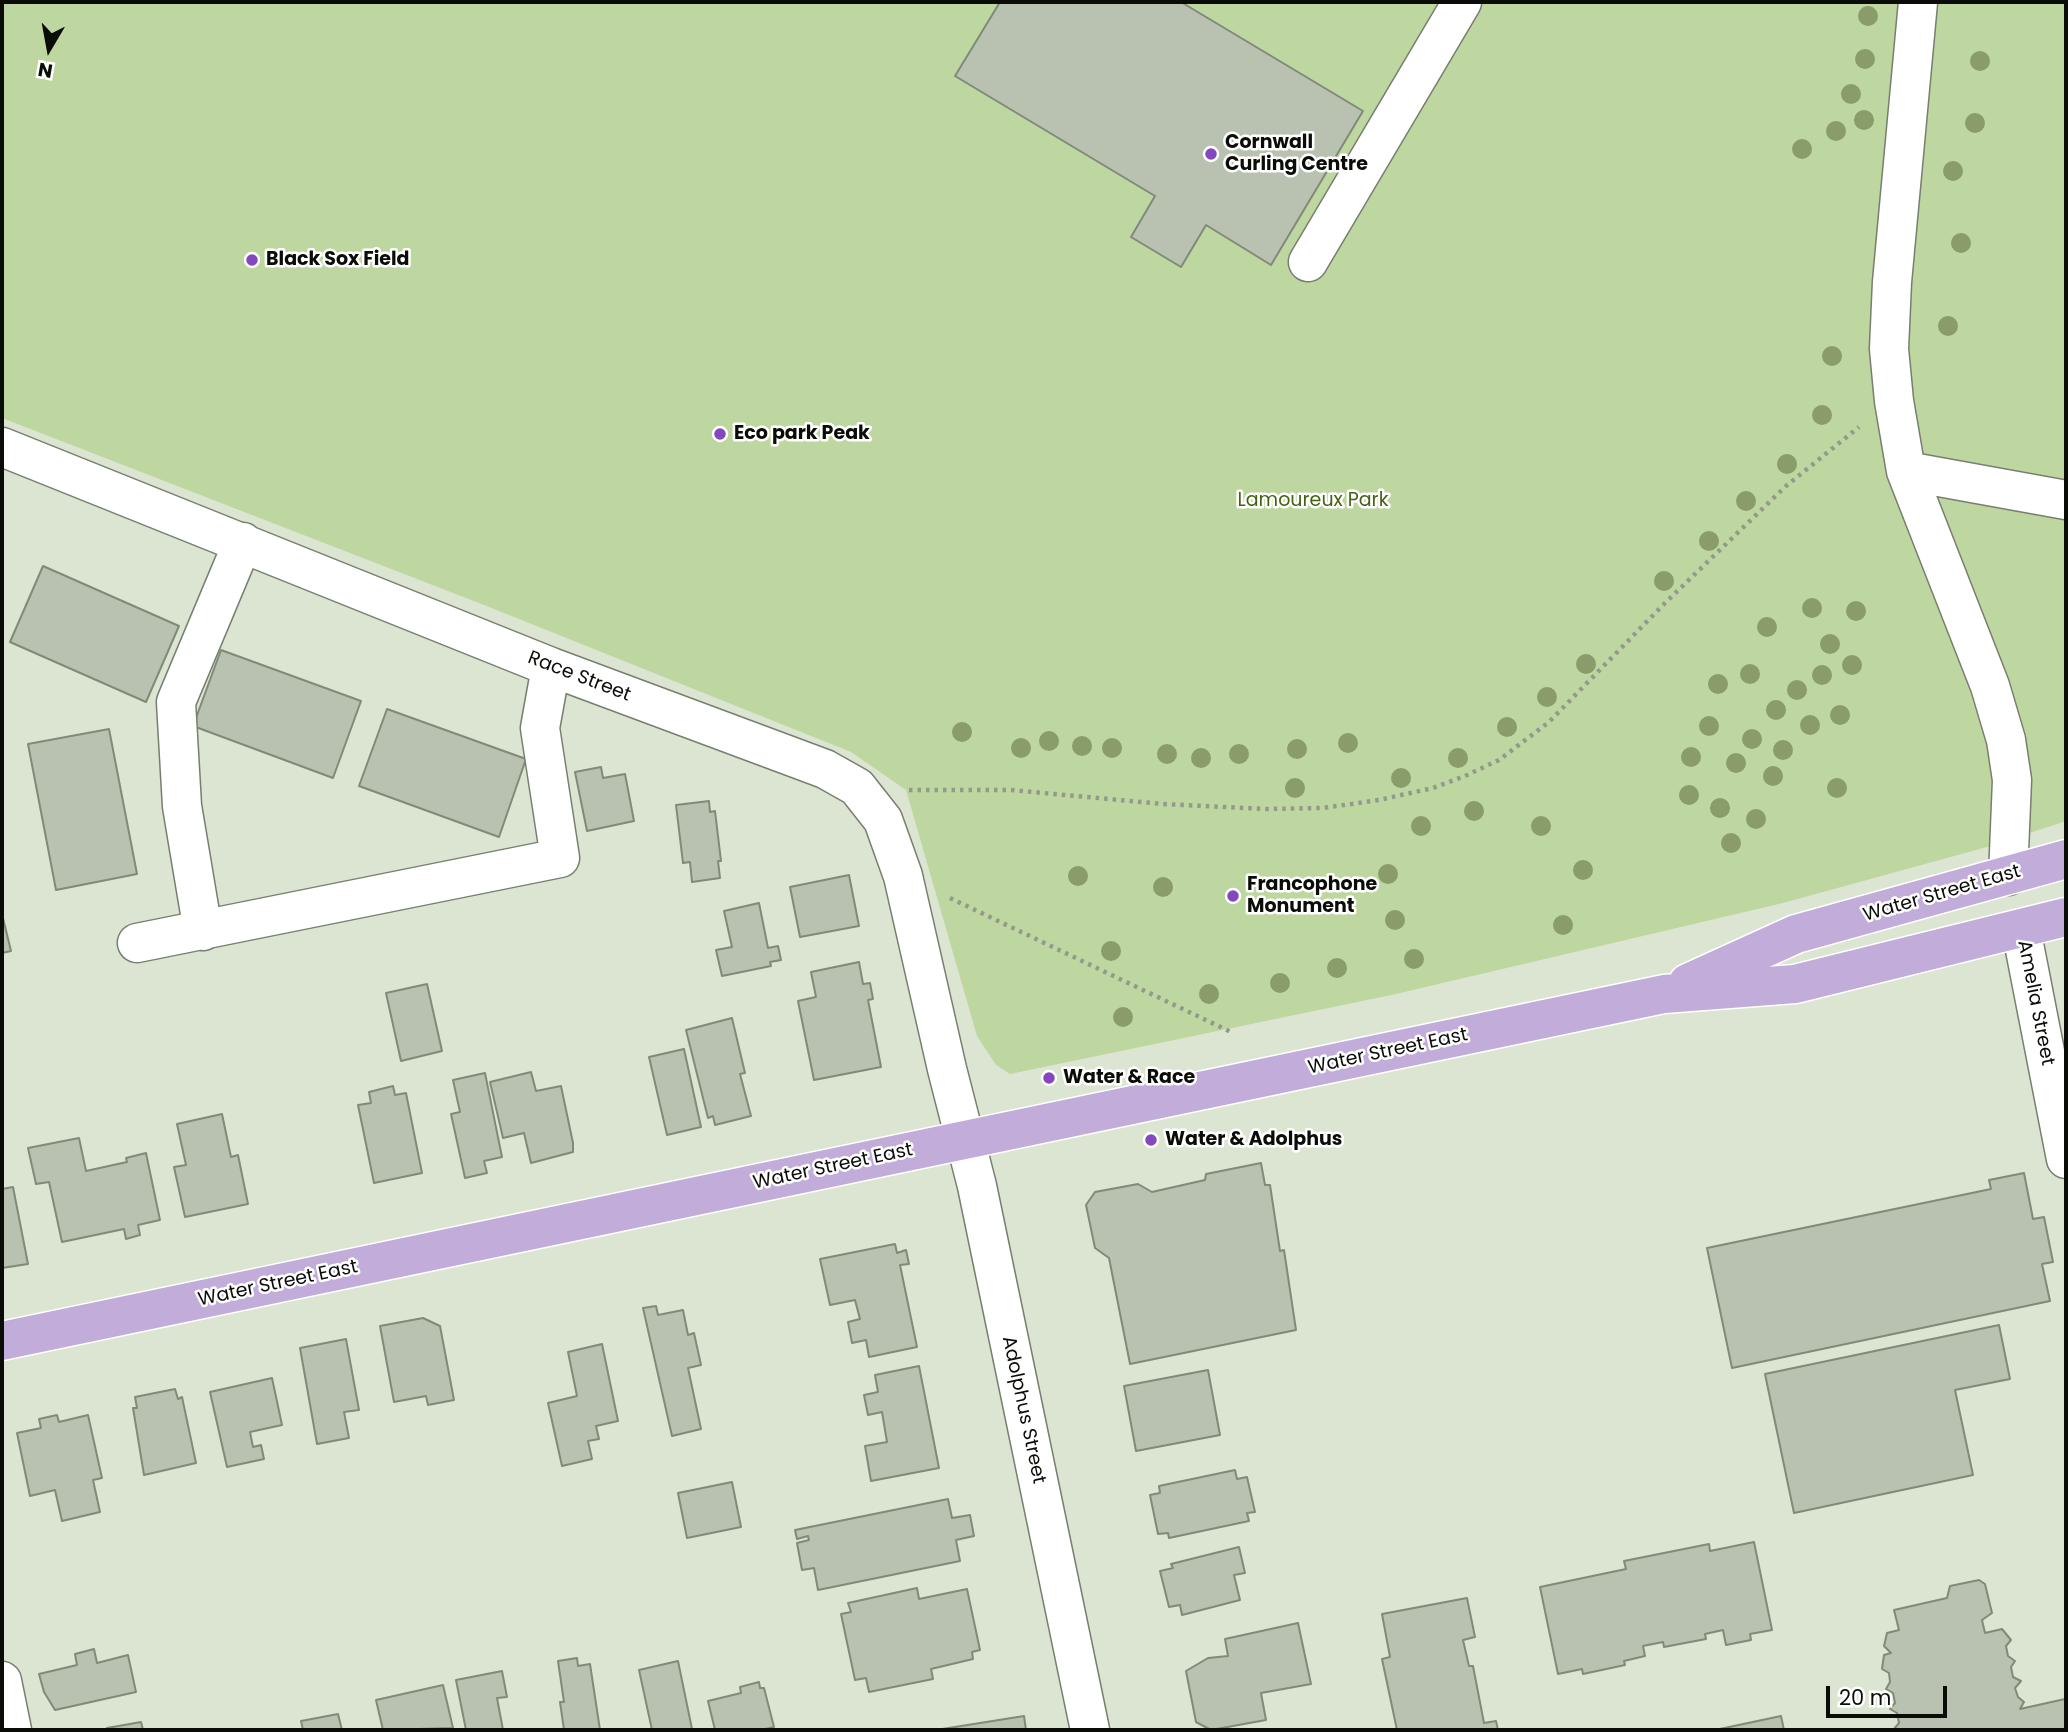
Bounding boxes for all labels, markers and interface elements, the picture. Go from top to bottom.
north arrow [14,14,84,84]
text: N [36,56,55,85]
place label: Cornwall Curling Centre [1225,132,1368,176]
marker: Cornwall Curling Centre [1203,146,1219,162]
place label: Black Sox Field [266,249,409,271]
marker: Black Sox Field [244,252,260,268]
place label: Eco park Peak [734,423,870,445]
marker: Eco park Peak [712,426,728,442]
park label: Lamoureux Park [1238,490,1388,512]
street label: Race Street [524,647,634,707]
street label: Water Street East [1861,861,2023,927]
place label: Francophone Monument [1247,874,1377,918]
marker: Francophone Monument [1225,888,1241,904]
street label: Amelia Street [2012,938,2058,1068]
street label: Water Street East [1306,1024,1470,1080]
place label: Water & Race [1063,1067,1195,1089]
marker: Water & Race [1041,1070,1057,1086]
place label: Water & Adolphus [1165,1129,1342,1151]
marker: Water & Adolphus [1143,1132,1159,1148]
street label: Water Street East [751,1139,915,1195]
street label: Water Street East [196,1256,360,1312]
street label: Adolphus Street [996,1334,1050,1486]
scale bar [1830,1672,1951,1716]
text: 20 m [1839,1683,1892,1712]

